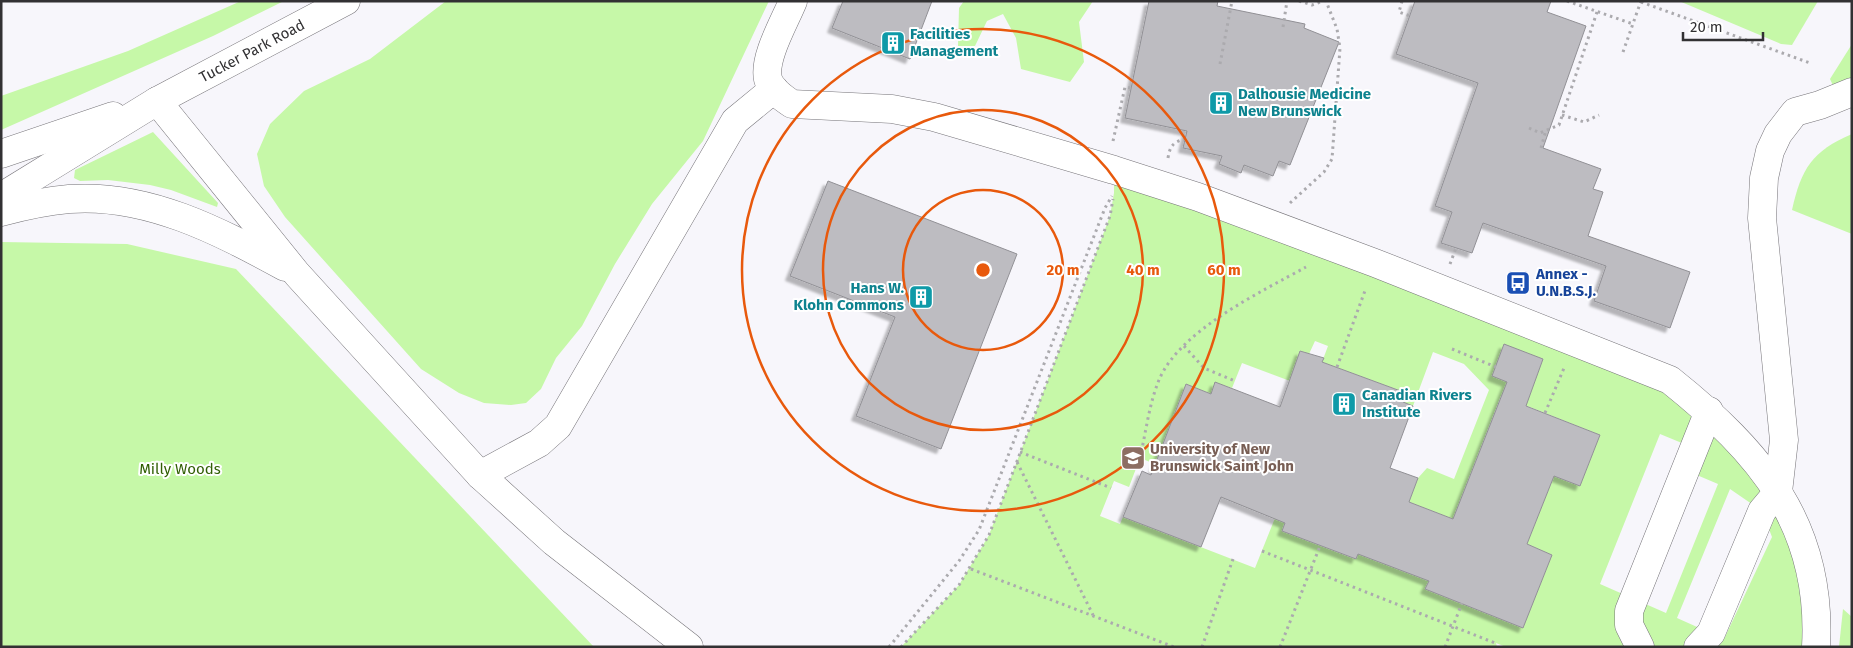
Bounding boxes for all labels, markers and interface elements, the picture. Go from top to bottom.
scale bar [1683,10,1763,42]
street label: Tucker Park Road [196,16,308,86]
text: 20 m [1690,18,1723,36]
place label: Facilities Management [910,25,999,60]
building icon: Facilities Management [880,30,906,56]
place label: Dalhousie Medicine New Brunswick [1238,85,1371,120]
building icon: Dalhousie Medicine New Brunswick [1208,90,1234,116]
centre of rings [974,261,992,279]
text: 20 m [1047,261,1079,279]
text: 40 m [1126,261,1160,279]
text: 60 m [1207,261,1241,279]
place label: Annex - U.N.B.S.J. [1535,265,1597,300]
bus stop icon: Annex - U.N.B.S.J. [1505,270,1531,296]
place label: Hans W. Klohn Commons [793,279,904,314]
building icon: Hans W. Klohn Commons [908,284,934,310]
place label: Canadian Rivers Institute [1362,386,1472,421]
building icon: Canadian Rivers Institute [1331,391,1357,417]
place label: University of New Brunswick Saint John [1150,440,1294,475]
school or university icon: University of New Brunswick Saint John [1120,445,1146,471]
park label: Milly Woods [139,460,221,478]

